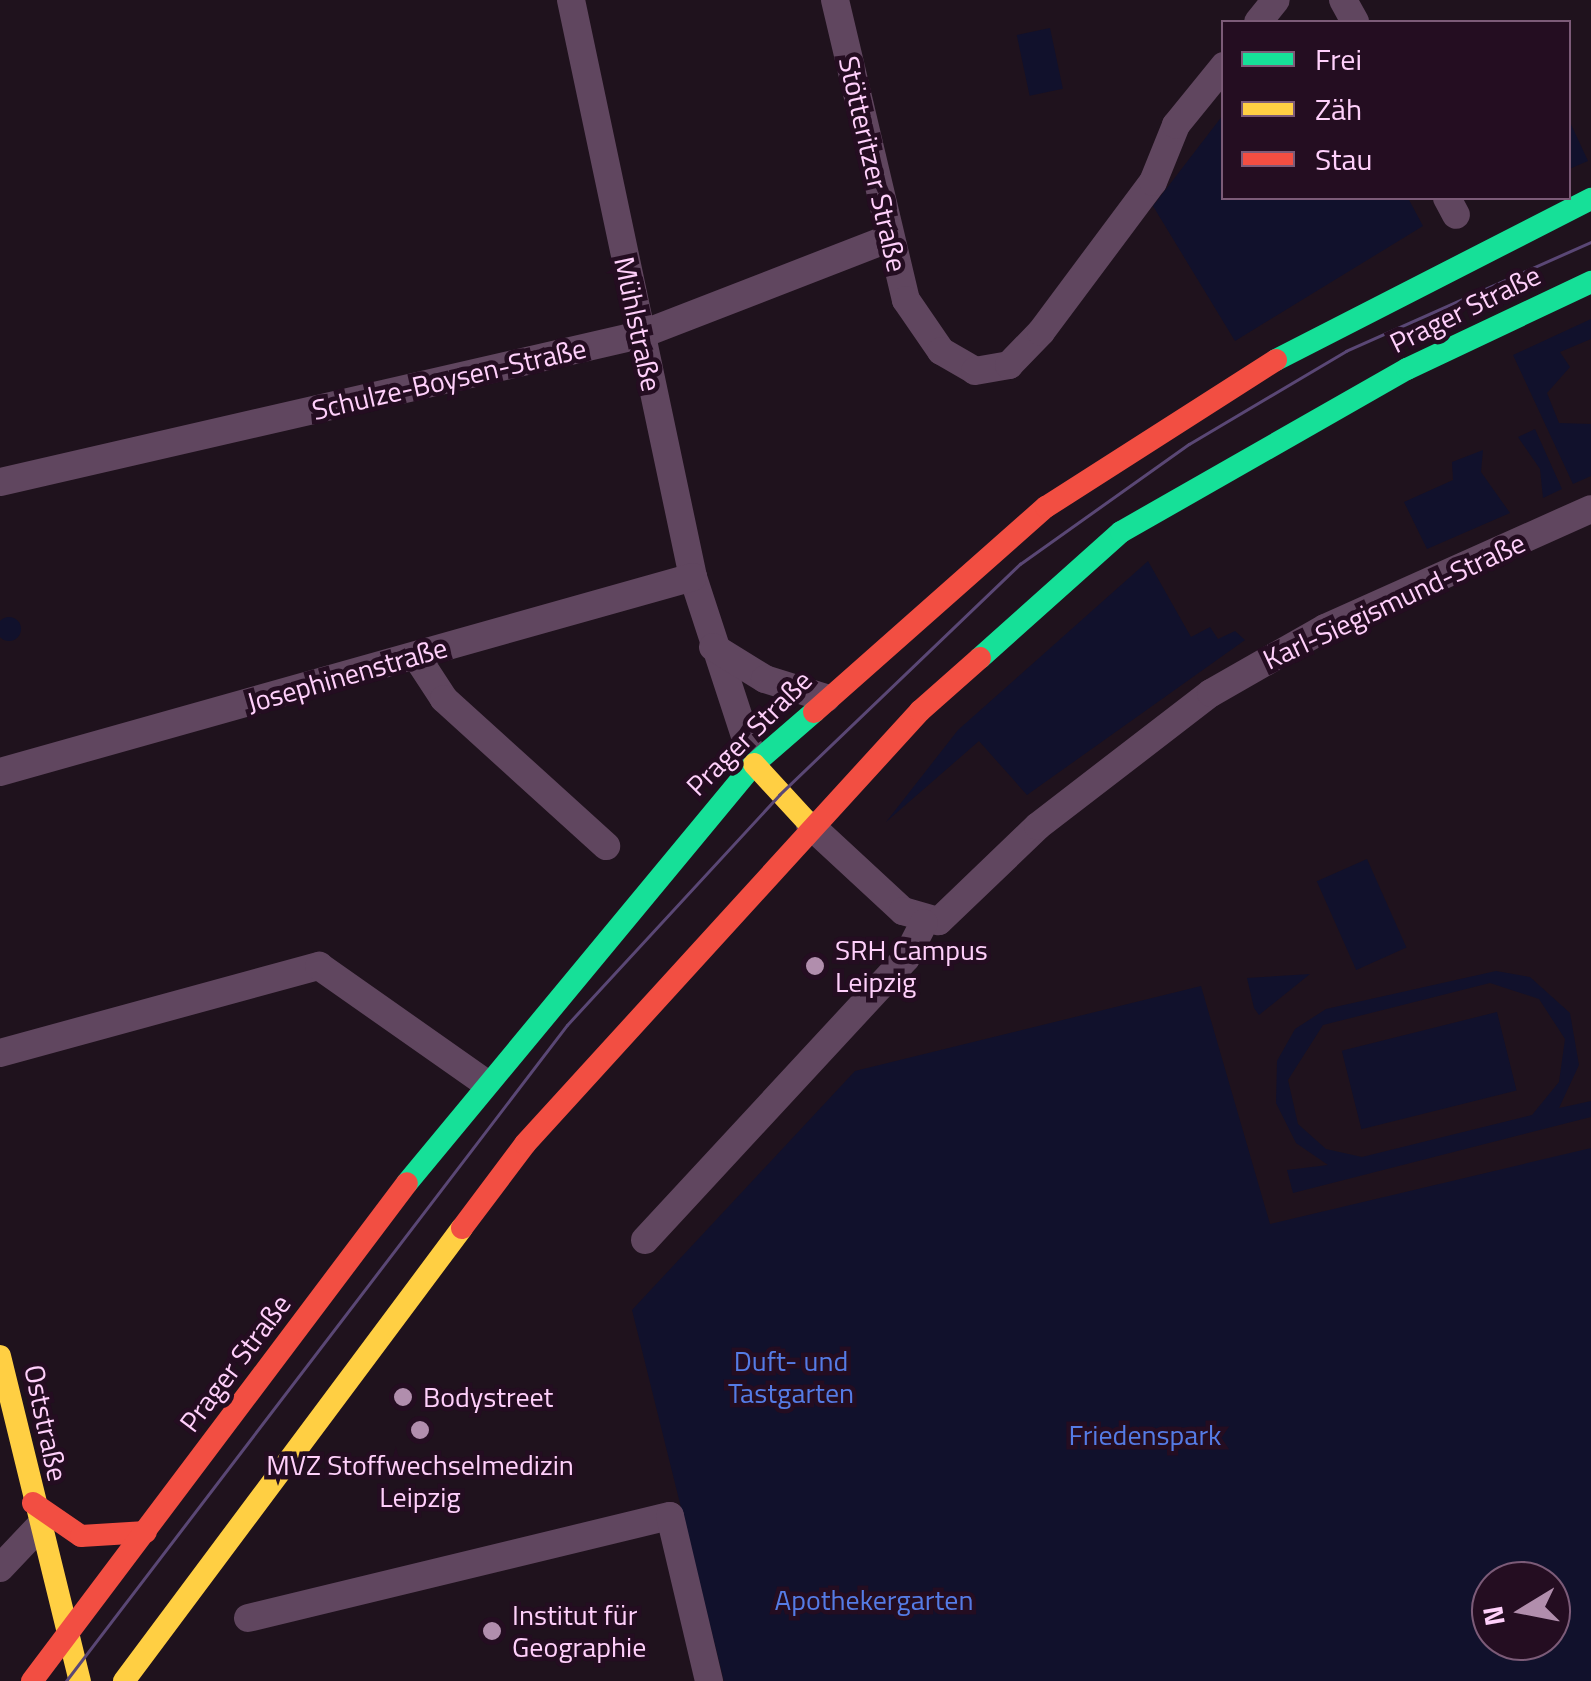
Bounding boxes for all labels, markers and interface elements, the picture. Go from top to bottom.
legend [1221,20,1571,200]
text: Frei [1315,36,1362,82]
street label: Stötteritzer Straße [832,53,914,275]
text: Zäh [1315,86,1362,132]
text: Stau [1315,136,1372,182]
street label: Mühlstraße [607,254,669,394]
street label: Prager Straße [1384,258,1546,360]
street label: Schulze-Boysen-Straße [309,331,589,427]
street label: Karl-Siegismund-Straße [1258,526,1530,676]
street label: Josephinenstraße [243,630,451,720]
street label: Prager Straße [679,663,819,803]
place label: SRH Campus Leipzig [835,933,988,999]
marker: SRH Campus Leipzig [804,955,826,977]
street label: Prager Straße [172,1288,298,1438]
park label: Duft- und Tastgarten [728,1344,854,1410]
street label: Oststraße [17,1362,75,1484]
place label: Bodystreet [423,1380,553,1414]
marker: Bodystreet [392,1386,414,1408]
marker: MVZ Stoffwechselmedizin Leipzig [407,1417,433,1443]
park label: Friedenspark [1069,1418,1221,1452]
place label: MVZ Stoffwechselmedizin Leipzig [266,1448,574,1514]
north arrow [1471,1561,1571,1661]
park label: Apothekergarten [775,1583,973,1617]
place label: Institut für Geographie [512,1598,646,1664]
text: N [1470,1603,1516,1629]
marker: Institut für Geographie [481,1620,503,1642]

